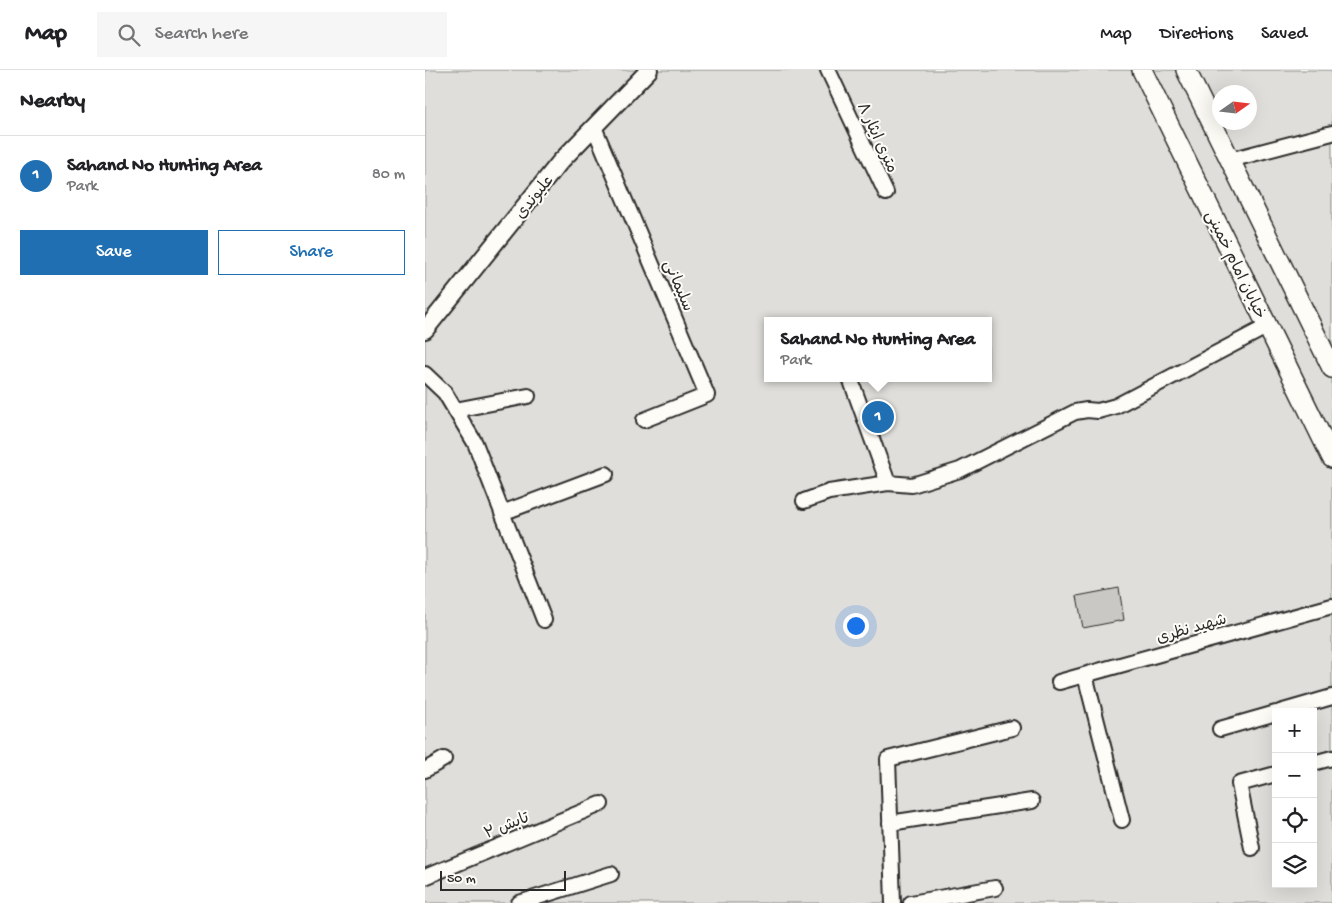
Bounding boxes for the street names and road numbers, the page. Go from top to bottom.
street label: ۸ متری ایثار [851,100,900,177]
street label: علیوندی [512,172,559,224]
street label: خیابان امام خمینی [1199,208,1268,323]
street label: سلیمانی [658,258,696,315]
street label: شهید نظری [1155,611,1229,649]
street label: تابش ۲ [482,810,533,845]

